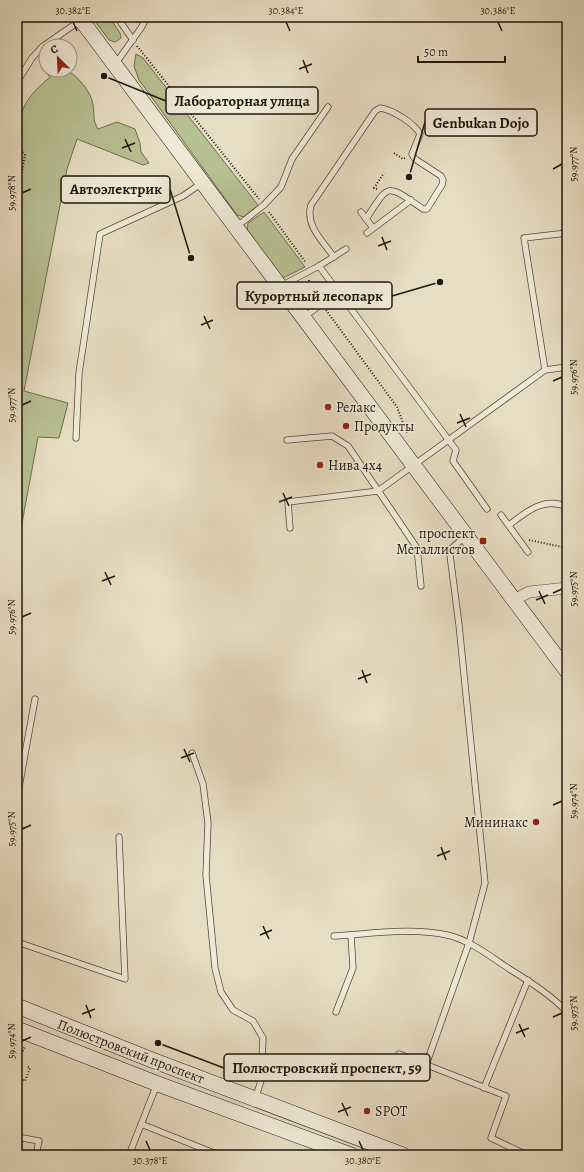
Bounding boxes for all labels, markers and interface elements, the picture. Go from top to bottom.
text: 30.382°E [55,4,91,17]
text: 30.384°E [268,4,304,17]
text: 30.386°E [480,4,516,17]
north arrow [38,38,78,78]
scale bar [418,38,505,64]
text: С [48,41,60,58]
text: 50 m [424,44,448,60]
callout: Лабораторная улица [166,87,318,114]
text: Лабораторная улица [174,91,311,111]
callout: Genbukan Dojo [425,109,537,136]
text: Genbukan Dojo [433,113,530,133]
text: 59.977°N [567,146,580,182]
text: 59.978°N [5,175,18,211]
callout: Автоэлектрик [61,176,170,203]
text: Автоэлектрик [69,179,162,199]
callout: Курортный лесопарк [237,282,392,309]
text: Курортный лесопарк [245,286,383,306]
text: 59.976°N [567,359,580,395]
text: 59.977°N [5,387,18,423]
place label: Релакс [336,398,376,417]
marker: Релакс [323,402,333,412]
place label: Продукты [354,417,414,436]
marker: Продукты [341,421,351,431]
place label: Нива 4х4 [328,456,382,475]
marker: Нива 4х4 [315,460,325,470]
place label: проспект Металлистов [396,524,475,559]
marker: проспект Металлистов [478,536,488,546]
text: 59.975°N [567,571,580,607]
text: 59.976°N [5,599,18,635]
text: 59.974°N [567,783,580,819]
text: 59.975°N [5,811,18,847]
place label: Мининакс [464,813,528,832]
marker: Мининакс [531,817,541,827]
text: 59.973°N [567,995,580,1031]
street label: Полюстровский проспект [55,1015,207,1088]
text: 59.974°N [5,1023,18,1059]
callout: Полюстровский проспект, 59 [224,1054,430,1081]
text: Полюстровский проспект, 59 [232,1058,422,1078]
place label: SPOT [375,1102,408,1121]
marker: SPOT [362,1106,372,1116]
text: 30.378°E [133,1154,167,1167]
text: 30.380°E [345,1154,381,1167]

